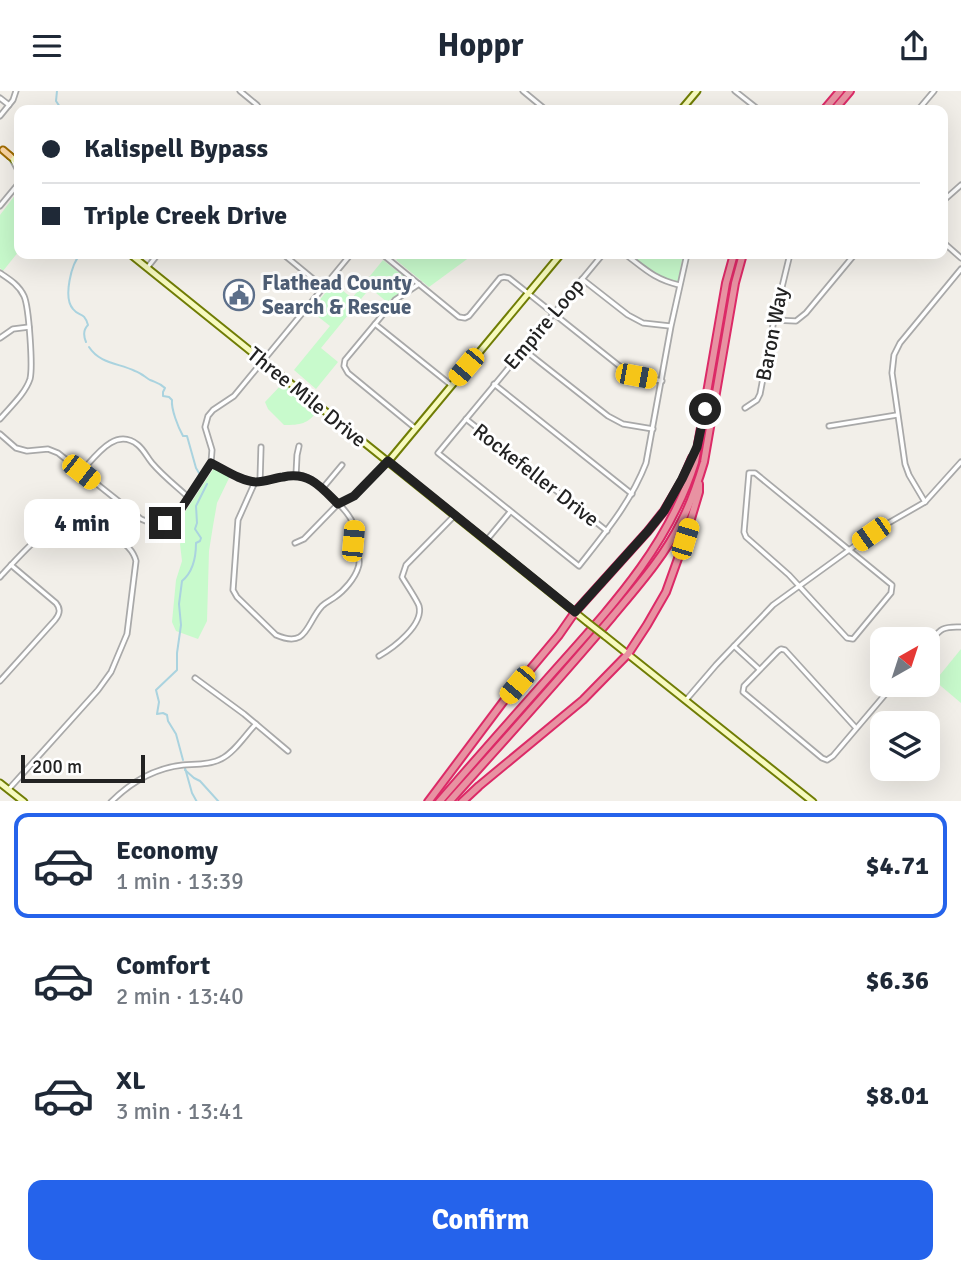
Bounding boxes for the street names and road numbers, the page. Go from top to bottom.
street label: Empire Loop [498,273,590,375]
street label: Baron Way [750,285,794,383]
street label: Three Mile Drive [242,341,372,453]
street label: Rockefeller Drive [468,418,604,532]

